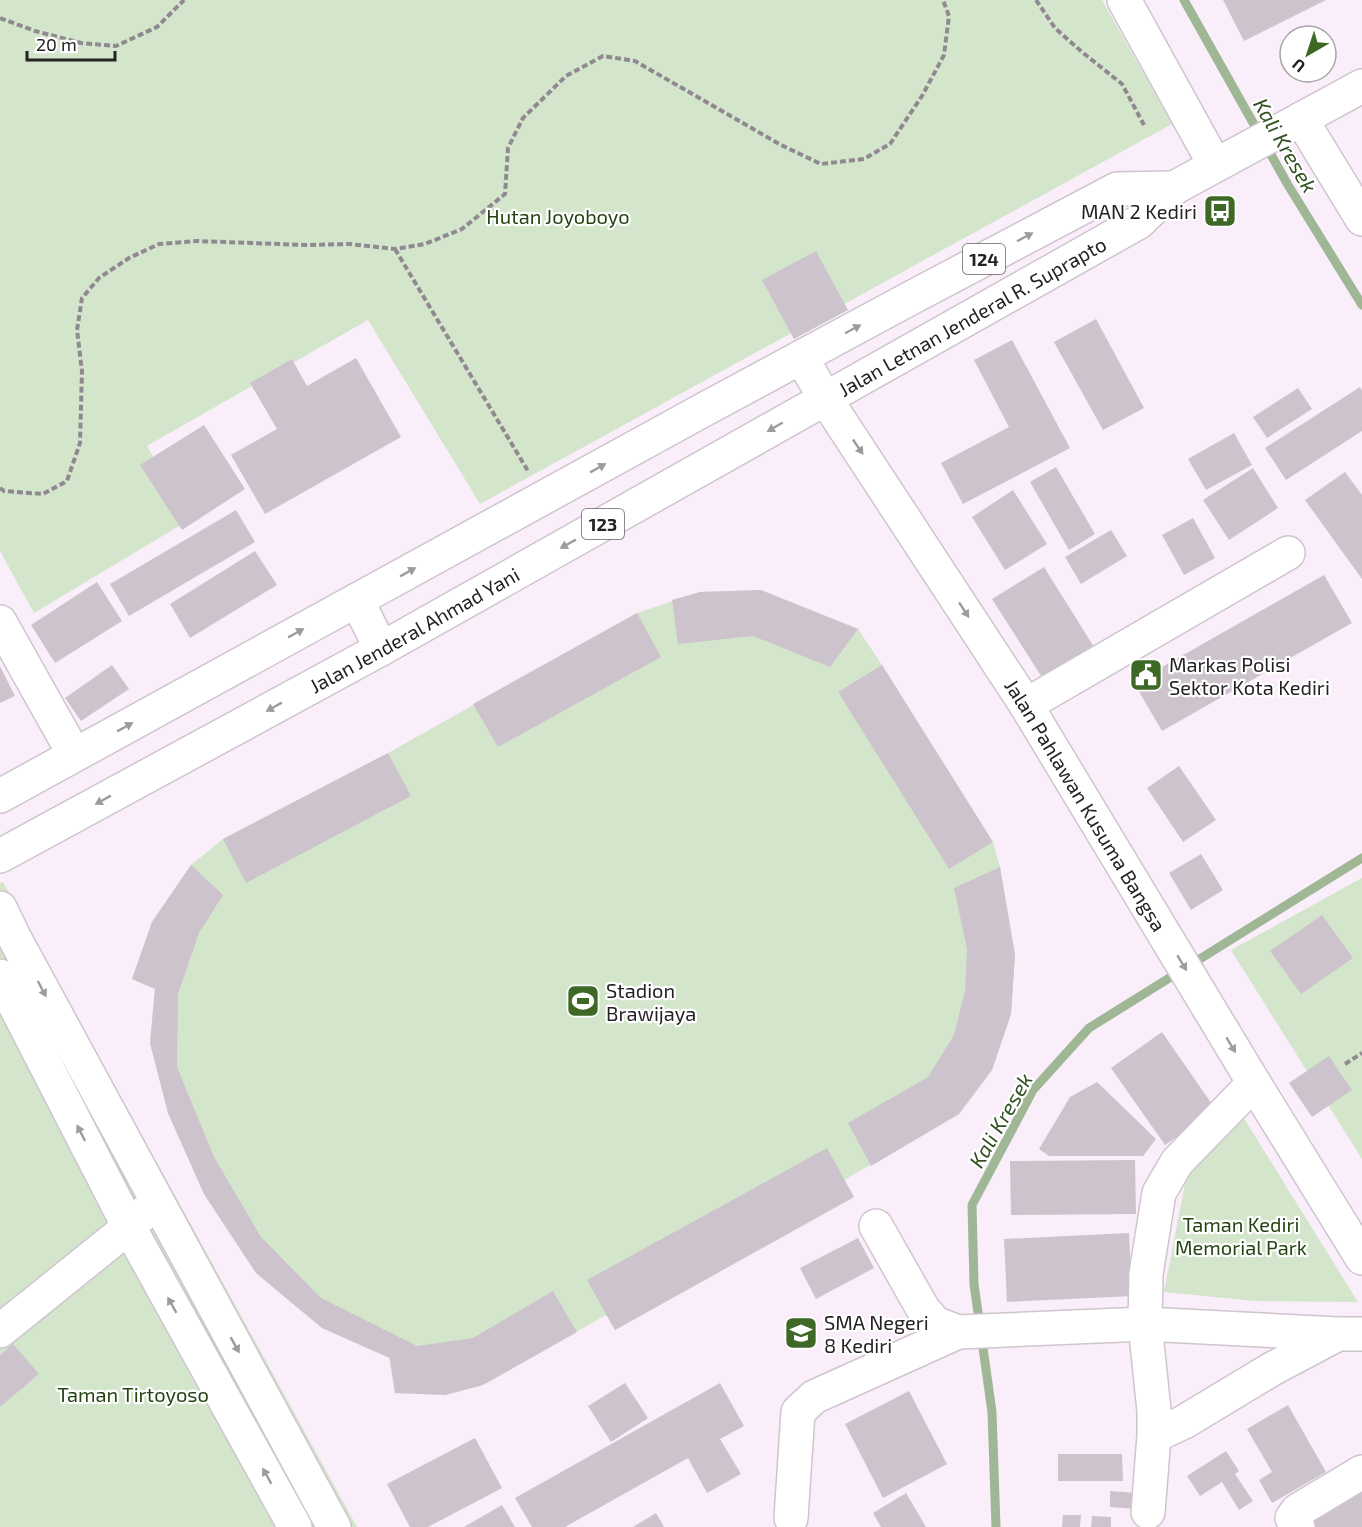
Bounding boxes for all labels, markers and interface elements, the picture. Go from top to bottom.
scale bar [27,24,116,62]
north arrow [1278,24,1338,84]
text: 20 m [36,33,77,55]
text: U [1288,55,1308,77]
water label: Kali Kresek [1249,93,1323,197]
bus stop icon: MAN 2 Kediri [1202,193,1238,229]
place label: MAN 2 Kediri [1081,199,1197,223]
park label: Hutan Joyoboyo [486,204,630,228]
street label: Jalan Letnan Jenderal R. Suprapto [834,231,1110,401]
one-way arrow [1017,232,1034,242]
road number: 124 [963,244,1005,274]
one-way arrow [845,324,862,334]
one-way arrow [766,422,783,432]
one-way arrow [852,439,863,455]
one-way arrow [590,463,607,473]
road number: 123 [582,509,624,539]
one-way arrow [560,538,576,549]
street label: Jalan Jenderal Ahmad Yani [305,562,523,698]
one-way arrow [400,567,417,577]
one-way arrow [958,602,970,618]
one-way arrow [288,628,305,638]
place label: Markas Polisi Sektor Kota Kediri [1169,652,1330,699]
public building icon: Markas Polisi Sektor Kota Kediri [1128,657,1164,693]
street label: Jalan Pahlawan Kusuma Bangsa [1000,674,1172,935]
one-way arrow [266,702,283,712]
one-way arrow [116,722,133,732]
one-way arrow [94,795,111,805]
one-way arrow [1176,955,1187,971]
place label: Stadion Brawijaya [606,978,696,1025]
one-way arrow [37,981,47,998]
sports icon: Stadion Brawijaya [565,983,601,1019]
one-way arrow [1226,1037,1237,1053]
water label: Kali Kresek [963,1068,1037,1172]
one-way arrow [76,1125,85,1142]
park label: Taman Kediri Memorial Park [1175,1212,1307,1259]
one-way arrow [167,1297,177,1314]
place label: SMA Negeri 8 Kediri [824,1310,929,1357]
school or university icon: SMA Negeri 8 Kediri [783,1315,819,1351]
one-way arrow [230,1337,240,1354]
park label: Taman Tirtoyoso [57,1382,209,1406]
one-way arrow [262,1467,272,1484]

